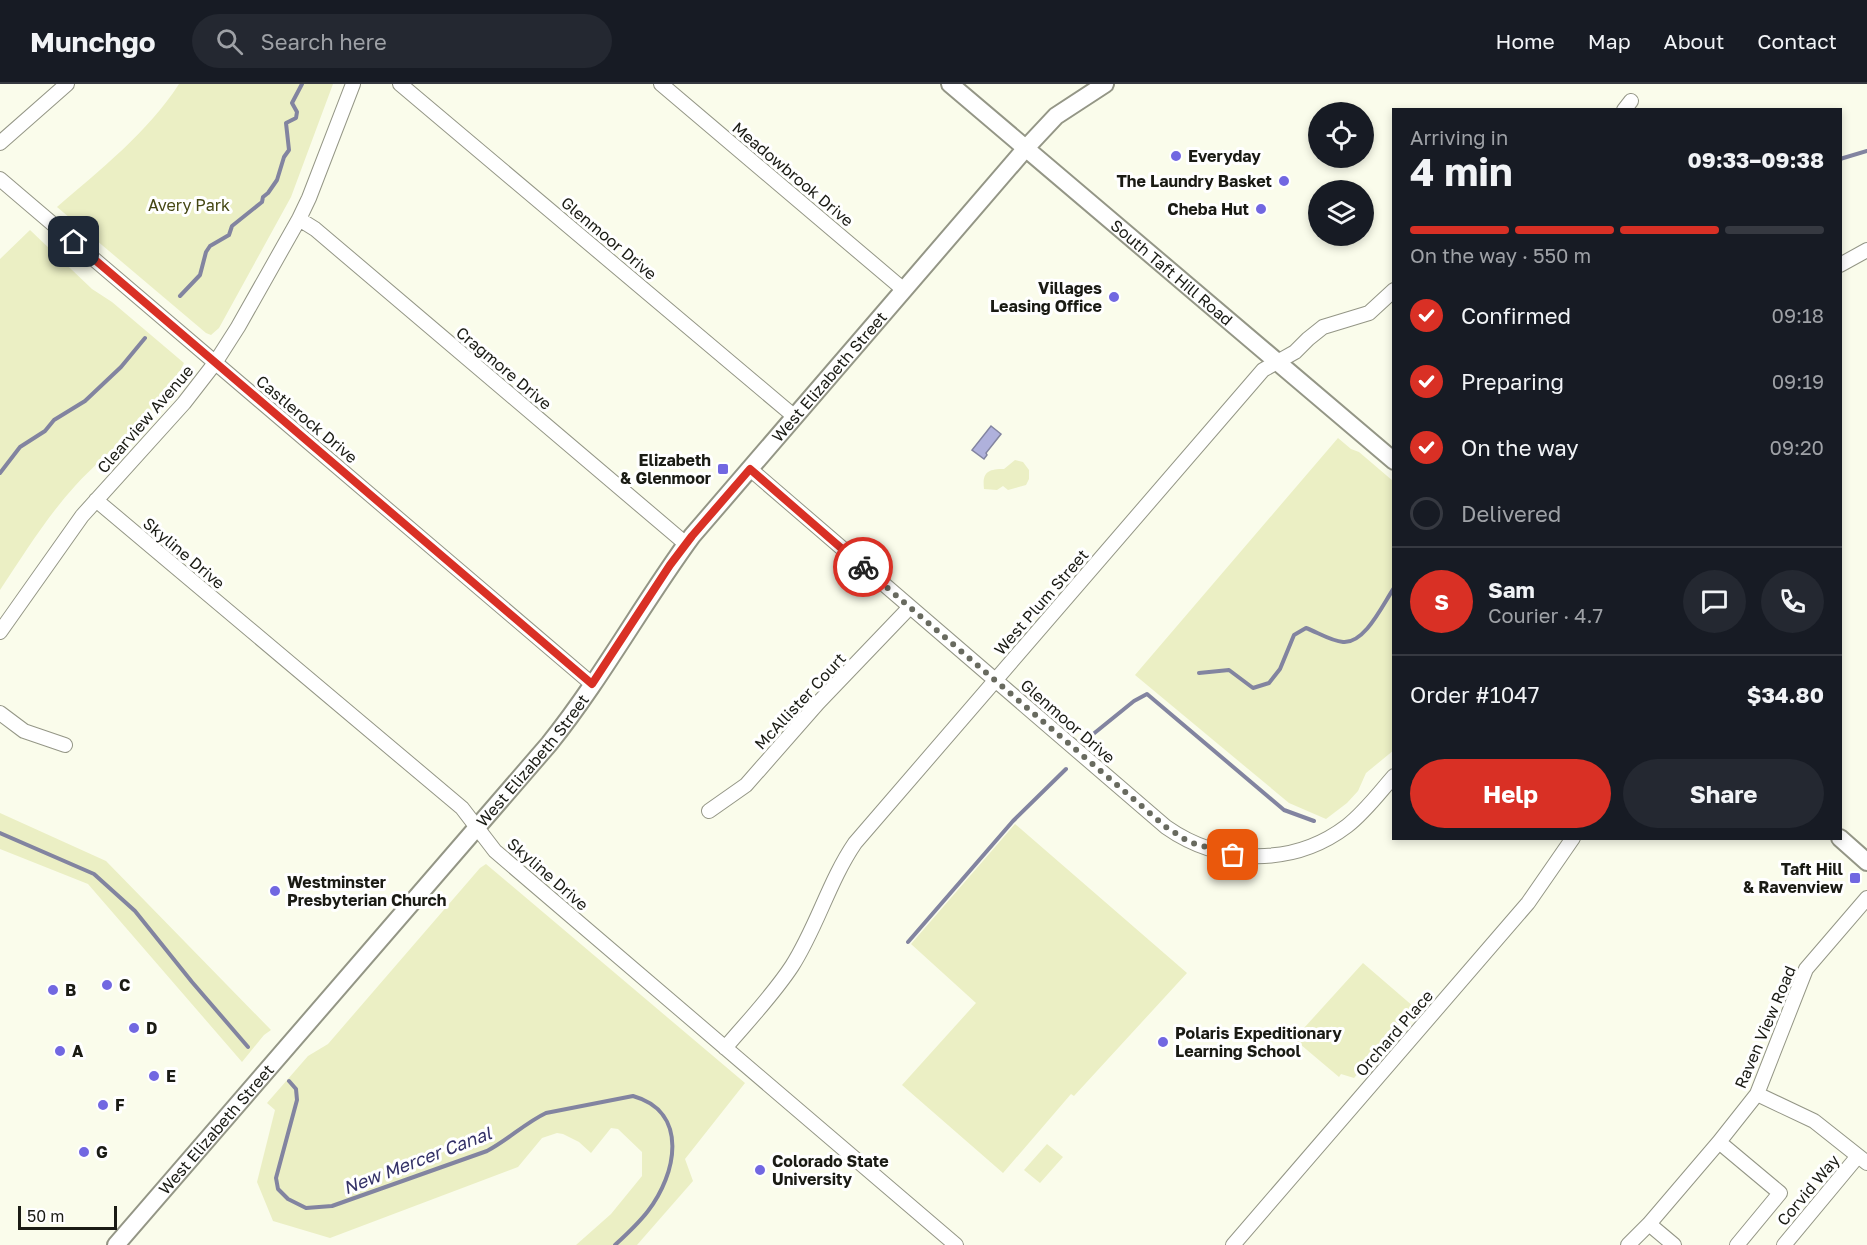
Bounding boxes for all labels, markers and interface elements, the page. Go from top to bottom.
search box [192,14,612,68]
text: Munchgo [30,25,156,58]
icon: search [213,25,246,58]
text: Search here [261,28,387,55]
text: Home [1495,28,1555,54]
text: Map [1588,28,1631,54]
text: About [1664,28,1724,54]
text: Contact [1757,28,1837,54]
map controls [1308,102,1374,246]
button: locate [1308,102,1374,168]
street label: Meadowbrook Drive [728,117,858,231]
text: Arriving in [1410,125,1508,149]
place label: Everyday [1188,146,1261,166]
text: 09:33–09:38 [1687,146,1824,173]
text: 4 min [1410,148,1513,195]
marker: Everyday [1169,149,1183,163]
place label: The Laundry Basket [1116,171,1272,191]
marker: The Laundry Basket [1277,174,1291,188]
button: layers [1308,180,1374,246]
street label: Glenmoor Drive [557,192,661,284]
park label: Avery Park [148,195,230,215]
place label: Cheba Hut [1167,199,1249,219]
marker: Cheba Hut [1254,202,1268,216]
street label: South Taft Hill Road [1107,215,1237,330]
pin [48,216,99,267]
icon: home [57,225,90,258]
text: On the way · 550 m [1410,243,1591,267]
place label: Villages Leasing Office [990,278,1102,316]
marker: Villages Leasing Office [1107,290,1121,304]
icon: check [1410,299,1443,332]
text: Confirmed [1461,302,1571,329]
text: 09:18 [1772,303,1824,327]
street label: West Elizabeth Street [767,307,891,446]
street label: Cragmore Drive [452,322,556,414]
street label: Clearview Avenue [93,361,197,477]
icon: check [1410,365,1443,398]
text: Preparing [1461,368,1564,395]
text: 09:19 [1772,369,1824,393]
street label: Castlerock Drive [252,371,362,467]
icon: check [1410,431,1443,464]
text: On the way [1461,434,1579,461]
text: 09:20 [1770,435,1824,459]
place label: Elizabeth & Glenmoor [620,450,711,488]
marker: Elizabeth & Glenmoor [716,462,730,476]
text: Delivered [1461,500,1561,527]
street label: Skyline Drive [139,513,229,593]
courier [833,537,893,597]
street label: West Plum Street [990,545,1092,659]
icon: bike [847,551,880,584]
button: chat [1683,570,1746,633]
button: phone [1761,570,1824,633]
text: Sam [1488,576,1535,603]
text: S [1434,588,1449,615]
text: Courier · 4.7 [1488,603,1603,627]
street label: McAllister Court [750,648,850,754]
street label: Glenmoor Drive [1017,675,1119,767]
text: Order #1047 [1410,681,1539,708]
text: $34.80 [1747,681,1824,708]
street label: West Elizabeth Street [472,690,593,831]
button: Help [1410,759,1611,828]
button: Share [1623,759,1824,828]
pin [1207,829,1258,880]
street label: Skyline Drive [503,833,593,915]
icon: bag [1216,838,1249,871]
place label: Taft Hill & Ravenview [1743,859,1844,897]
marker: Taft Hill & Ravenview [1848,871,1862,885]
place label: Westminster Presbyterian Church [287,872,446,910]
marker: Westminster Presbyterian Church [268,884,282,898]
street label: Raven View Road [1730,963,1800,1091]
place label: C [119,975,130,995]
marker: C [100,978,114,992]
place label: B [65,980,76,1000]
marker: B [46,983,60,997]
street label: Orchard Place [1351,986,1437,1080]
place label: D [146,1018,157,1038]
marker: D [127,1021,141,1035]
place label: Polaris Expeditionary Learning School [1175,1023,1342,1061]
marker: Polaris Expeditionary Learning School [1156,1035,1170,1049]
place label: A [72,1041,84,1061]
marker: A [53,1044,67,1058]
street label: West Elizabeth Street [154,1060,278,1199]
place label: E [166,1066,176,1086]
marker: E [147,1069,161,1083]
place label: F [115,1095,125,1115]
marker: F [96,1098,110,1112]
water label: New Mercer Canal [340,1121,495,1198]
place label: G [96,1142,108,1162]
marker: G [77,1145,91,1159]
street label: Corvid Way [1772,1150,1844,1230]
place label: Colorado State University [772,1151,889,1189]
marker: Colorado State University [753,1163,767,1177]
scale bar [18,1203,117,1230]
text: 50 m [27,1206,64,1226]

